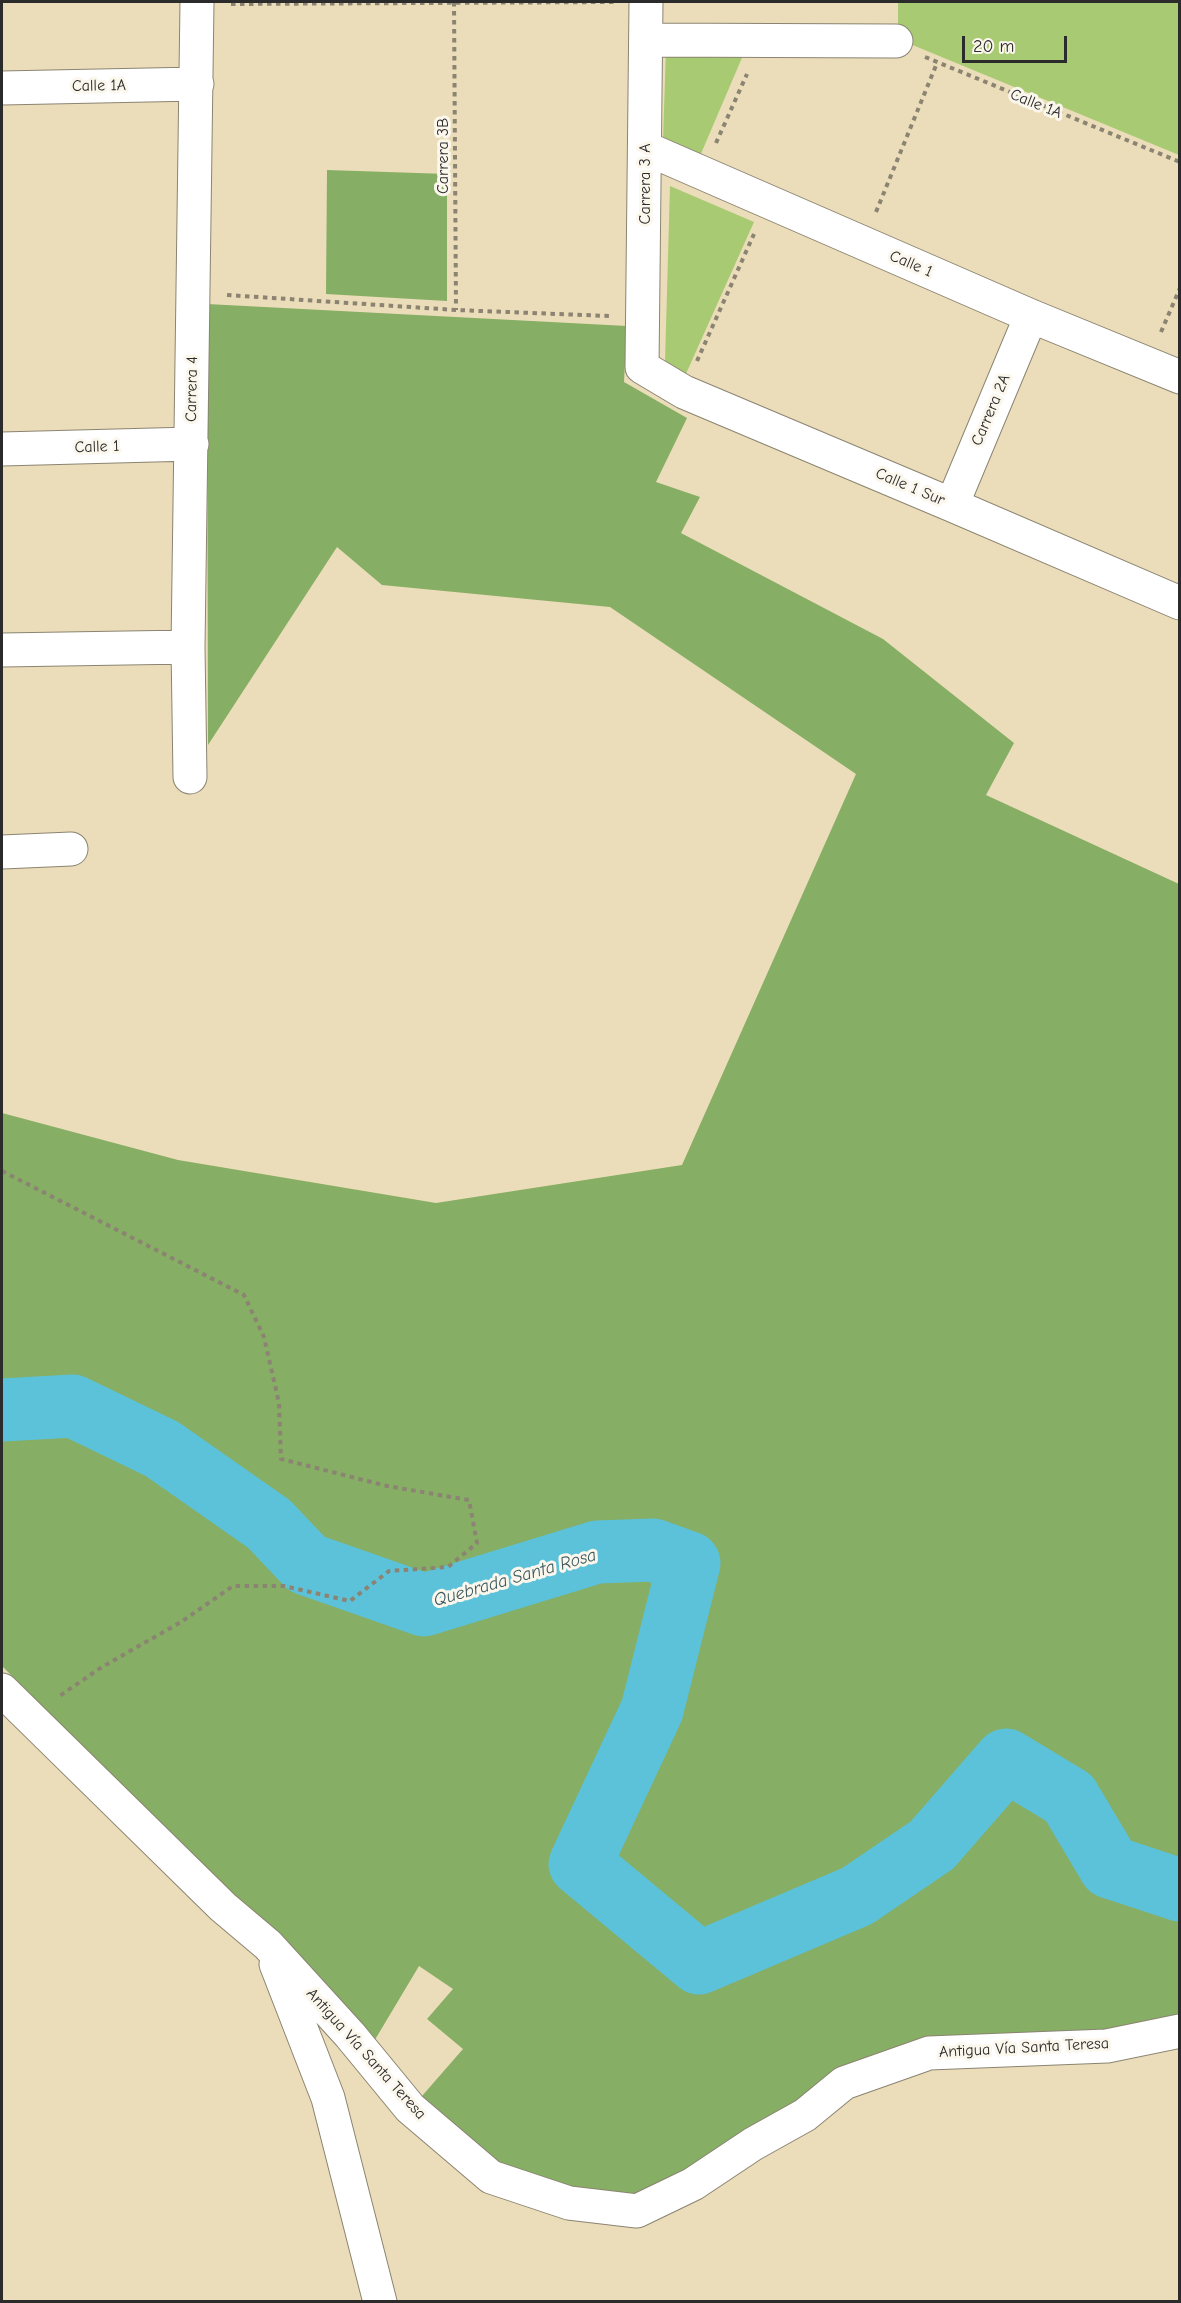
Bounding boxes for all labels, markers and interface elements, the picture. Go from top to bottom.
scale bar [965,24,1070,62]
text: 20 m [973,36,1014,57]
street label: Calle 1A [72,76,126,96]
street label: Calle 1A [1007,85,1065,123]
street label: Carrera 3B [433,118,453,194]
street label: Carrera 3 A [635,144,655,224]
street label: Calle 1 [887,246,935,282]
street label: Carrera 4 [182,356,202,422]
street label: Carrera 2A [967,371,1015,449]
street label: Calle 1 [74,437,120,457]
street label: Calle 1 Sur [872,464,948,510]
water label: Quebrada Santa Rosa [431,1544,599,1612]
street label: Antigua Vía Santa Teresa [302,1984,430,2124]
street label: Antigua Vía Santa Teresa [939,2034,1109,2062]

